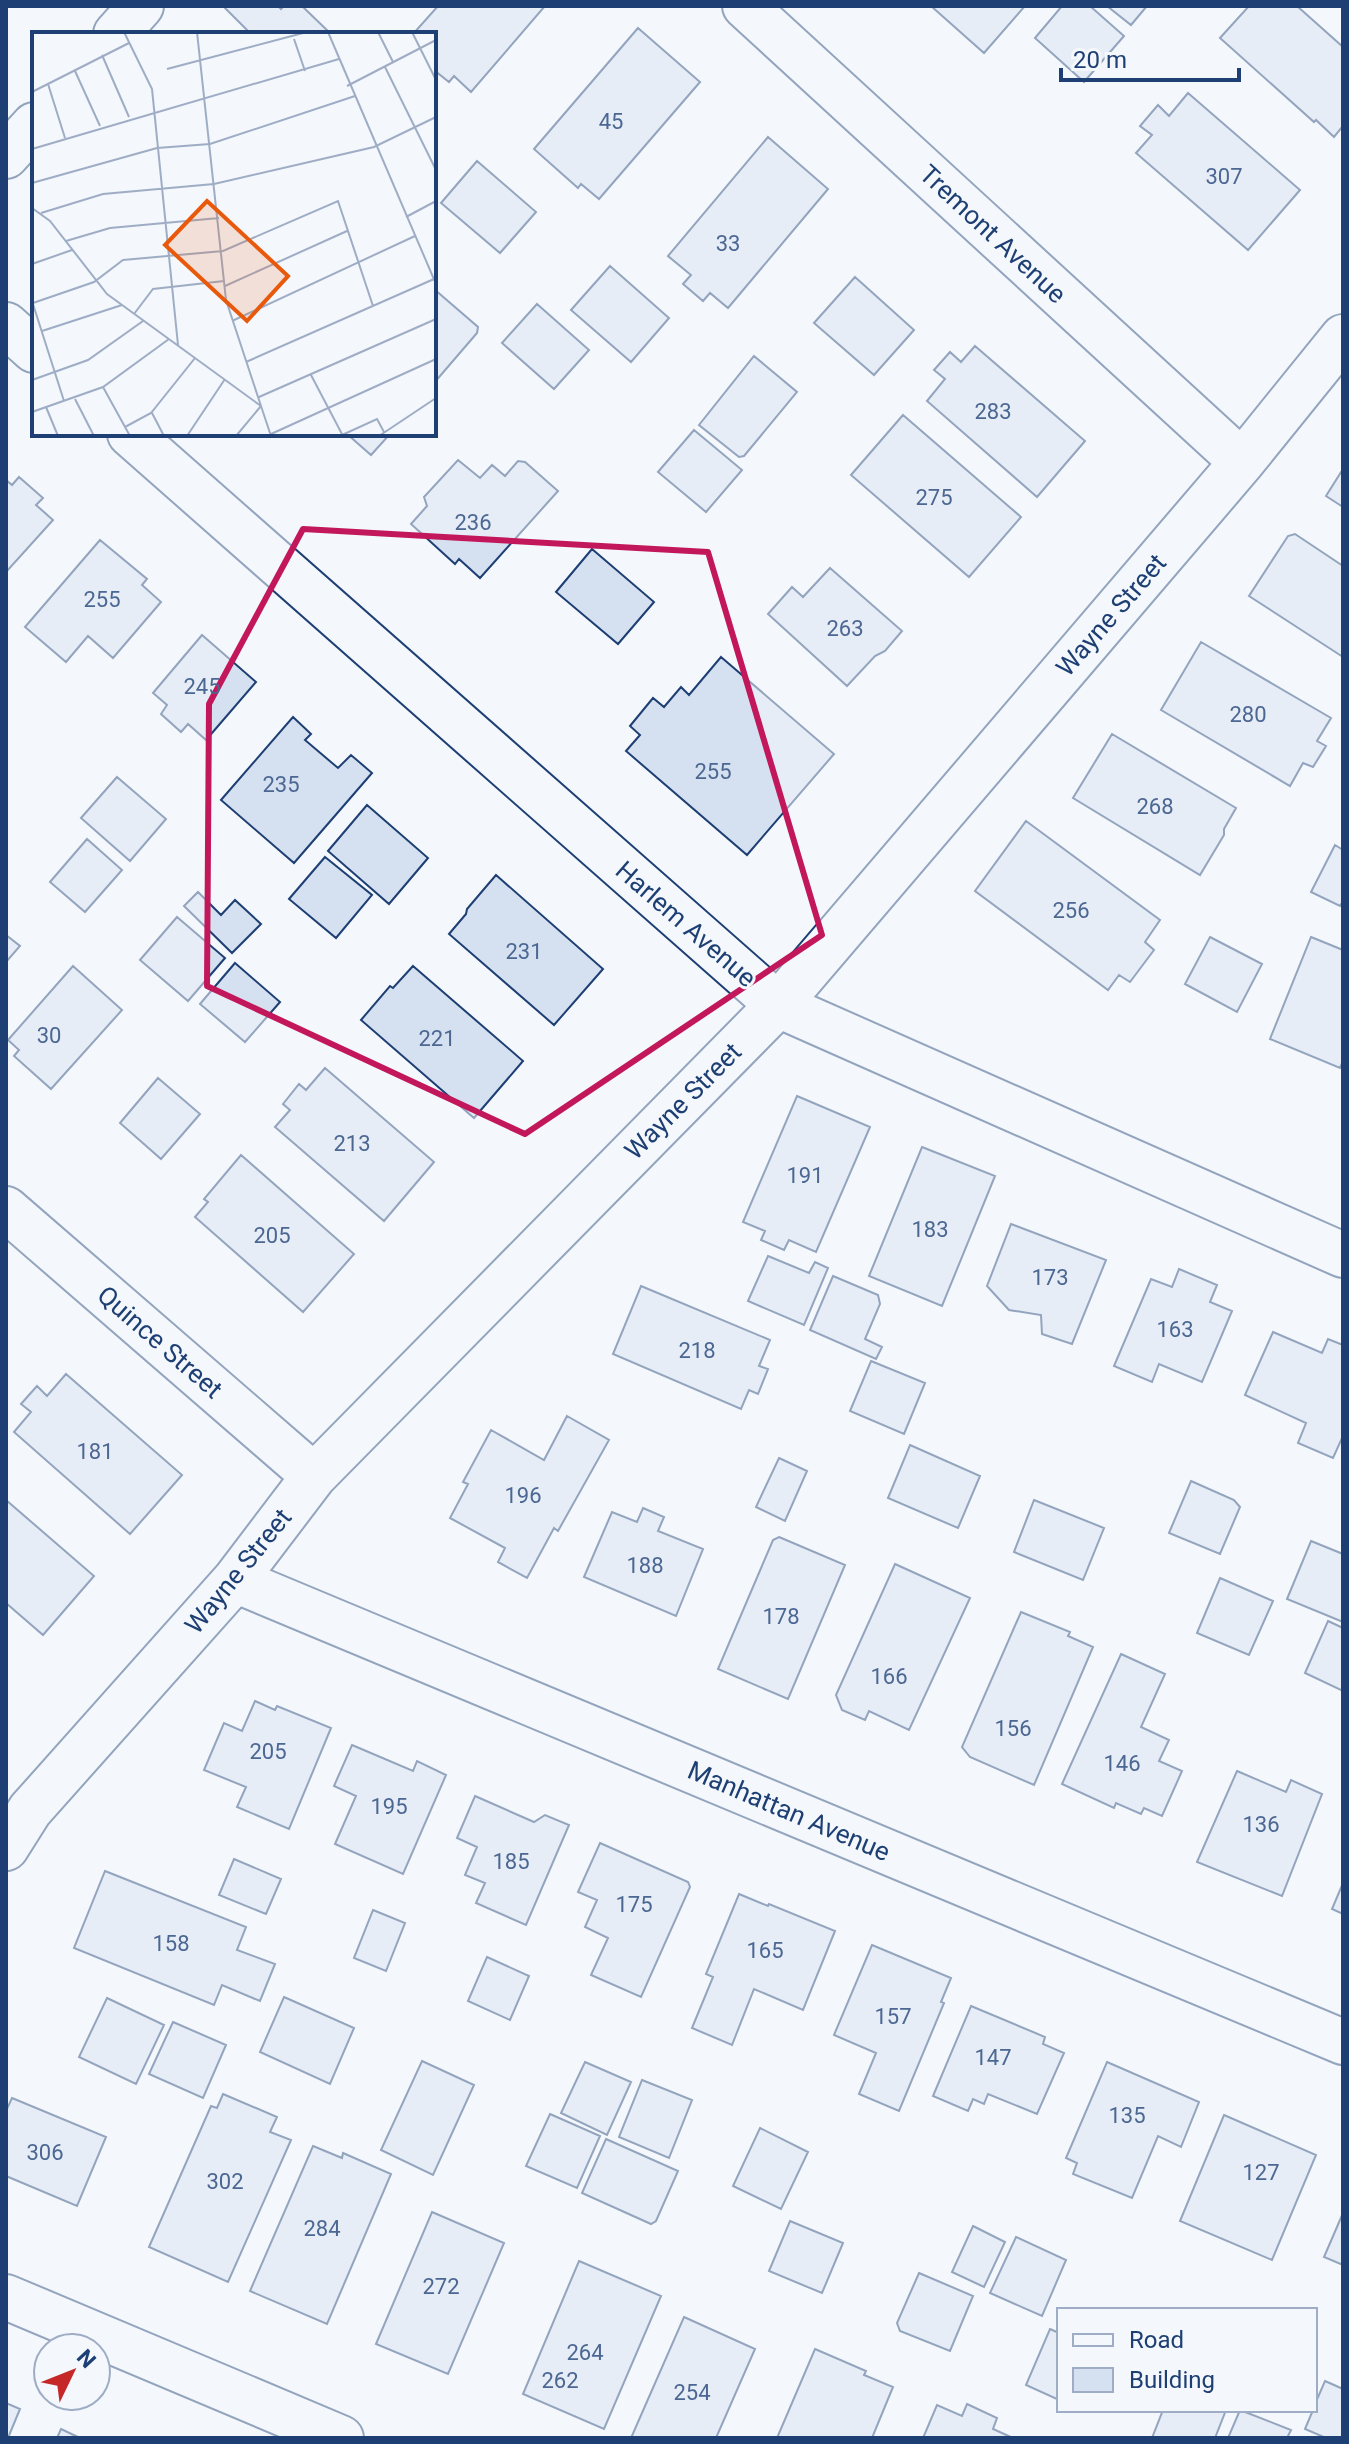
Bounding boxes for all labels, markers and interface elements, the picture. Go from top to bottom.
inset map [32,32,436,436]
scale bar [1061,32,1239,82]
text: 20 m [1073,46,1127,74]
house number: 45 [599,109,623,134]
street label: Tremont Avenue [914,159,1072,309]
house number: 307 [1205,164,1243,189]
house number: 33 [716,231,740,256]
house number: 283 [974,399,1012,424]
house number: 275 [915,485,953,510]
house number: 236 [454,510,492,535]
street label: Wayne Street [1050,548,1172,682]
house number: 255 [83,587,121,612]
house number: 263 [826,616,864,641]
house number: 245 [183,674,221,699]
house number: 280 [1229,702,1267,727]
house number: 255 [694,759,732,784]
house number: 235 [262,772,300,797]
house number: 268 [1136,794,1174,819]
street label: Harlem Avenue [610,855,762,993]
house number: 256 [1052,898,1090,923]
house number: 231 [505,939,543,964]
house number: 30 [37,1023,61,1048]
house number: 221 [418,1026,456,1051]
street label: Wayne Street [619,1037,747,1165]
house number: 213 [333,1131,371,1156]
house number: 191 [786,1163,824,1188]
house number: 183 [911,1217,949,1242]
house number: 205 [253,1223,291,1248]
house number: 173 [1031,1265,1069,1290]
street label: Quince Street [92,1280,228,1404]
house number: 163 [1156,1317,1194,1342]
house number: 218 [678,1338,716,1363]
house number: 181 [76,1439,114,1464]
house number: 196 [504,1483,542,1508]
street label: Wayne Street [178,1502,298,1640]
house number: 188 [626,1553,664,1578]
house number: 178 [762,1604,800,1629]
house number: 166 [870,1664,908,1689]
house number: 156 [994,1716,1032,1741]
house number: 205 [249,1739,287,1764]
house number: 146 [1103,1751,1141,1776]
street label: Manhattan Avenue [683,1755,895,1867]
house number: 195 [370,1794,408,1819]
house number: 136 [1242,1812,1280,1837]
house number: 185 [492,1849,530,1874]
house number: 175 [615,1892,653,1917]
house number: 158 [152,1931,190,1956]
house number: 165 [746,1938,784,1963]
house number: 157 [874,2004,912,2029]
house number: 147 [974,2045,1012,2070]
house number: 135 [1108,2103,1146,2128]
house number: 306 [26,2140,64,2165]
house number: 127 [1242,2160,1280,2185]
house number: 302 [206,2169,244,2194]
house number: 284 [303,2216,341,2241]
house number: 272 [422,2274,460,2299]
legend [1057,2308,1317,2412]
text: Road [1129,2326,1184,2354]
north arrow [32,2332,112,2412]
house number: 264 [566,2340,604,2365]
text: N [72,2344,101,2373]
text: Building [1129,2366,1215,2394]
house number: 262 [541,2368,579,2393]
house number: 254 [673,2380,711,2405]

